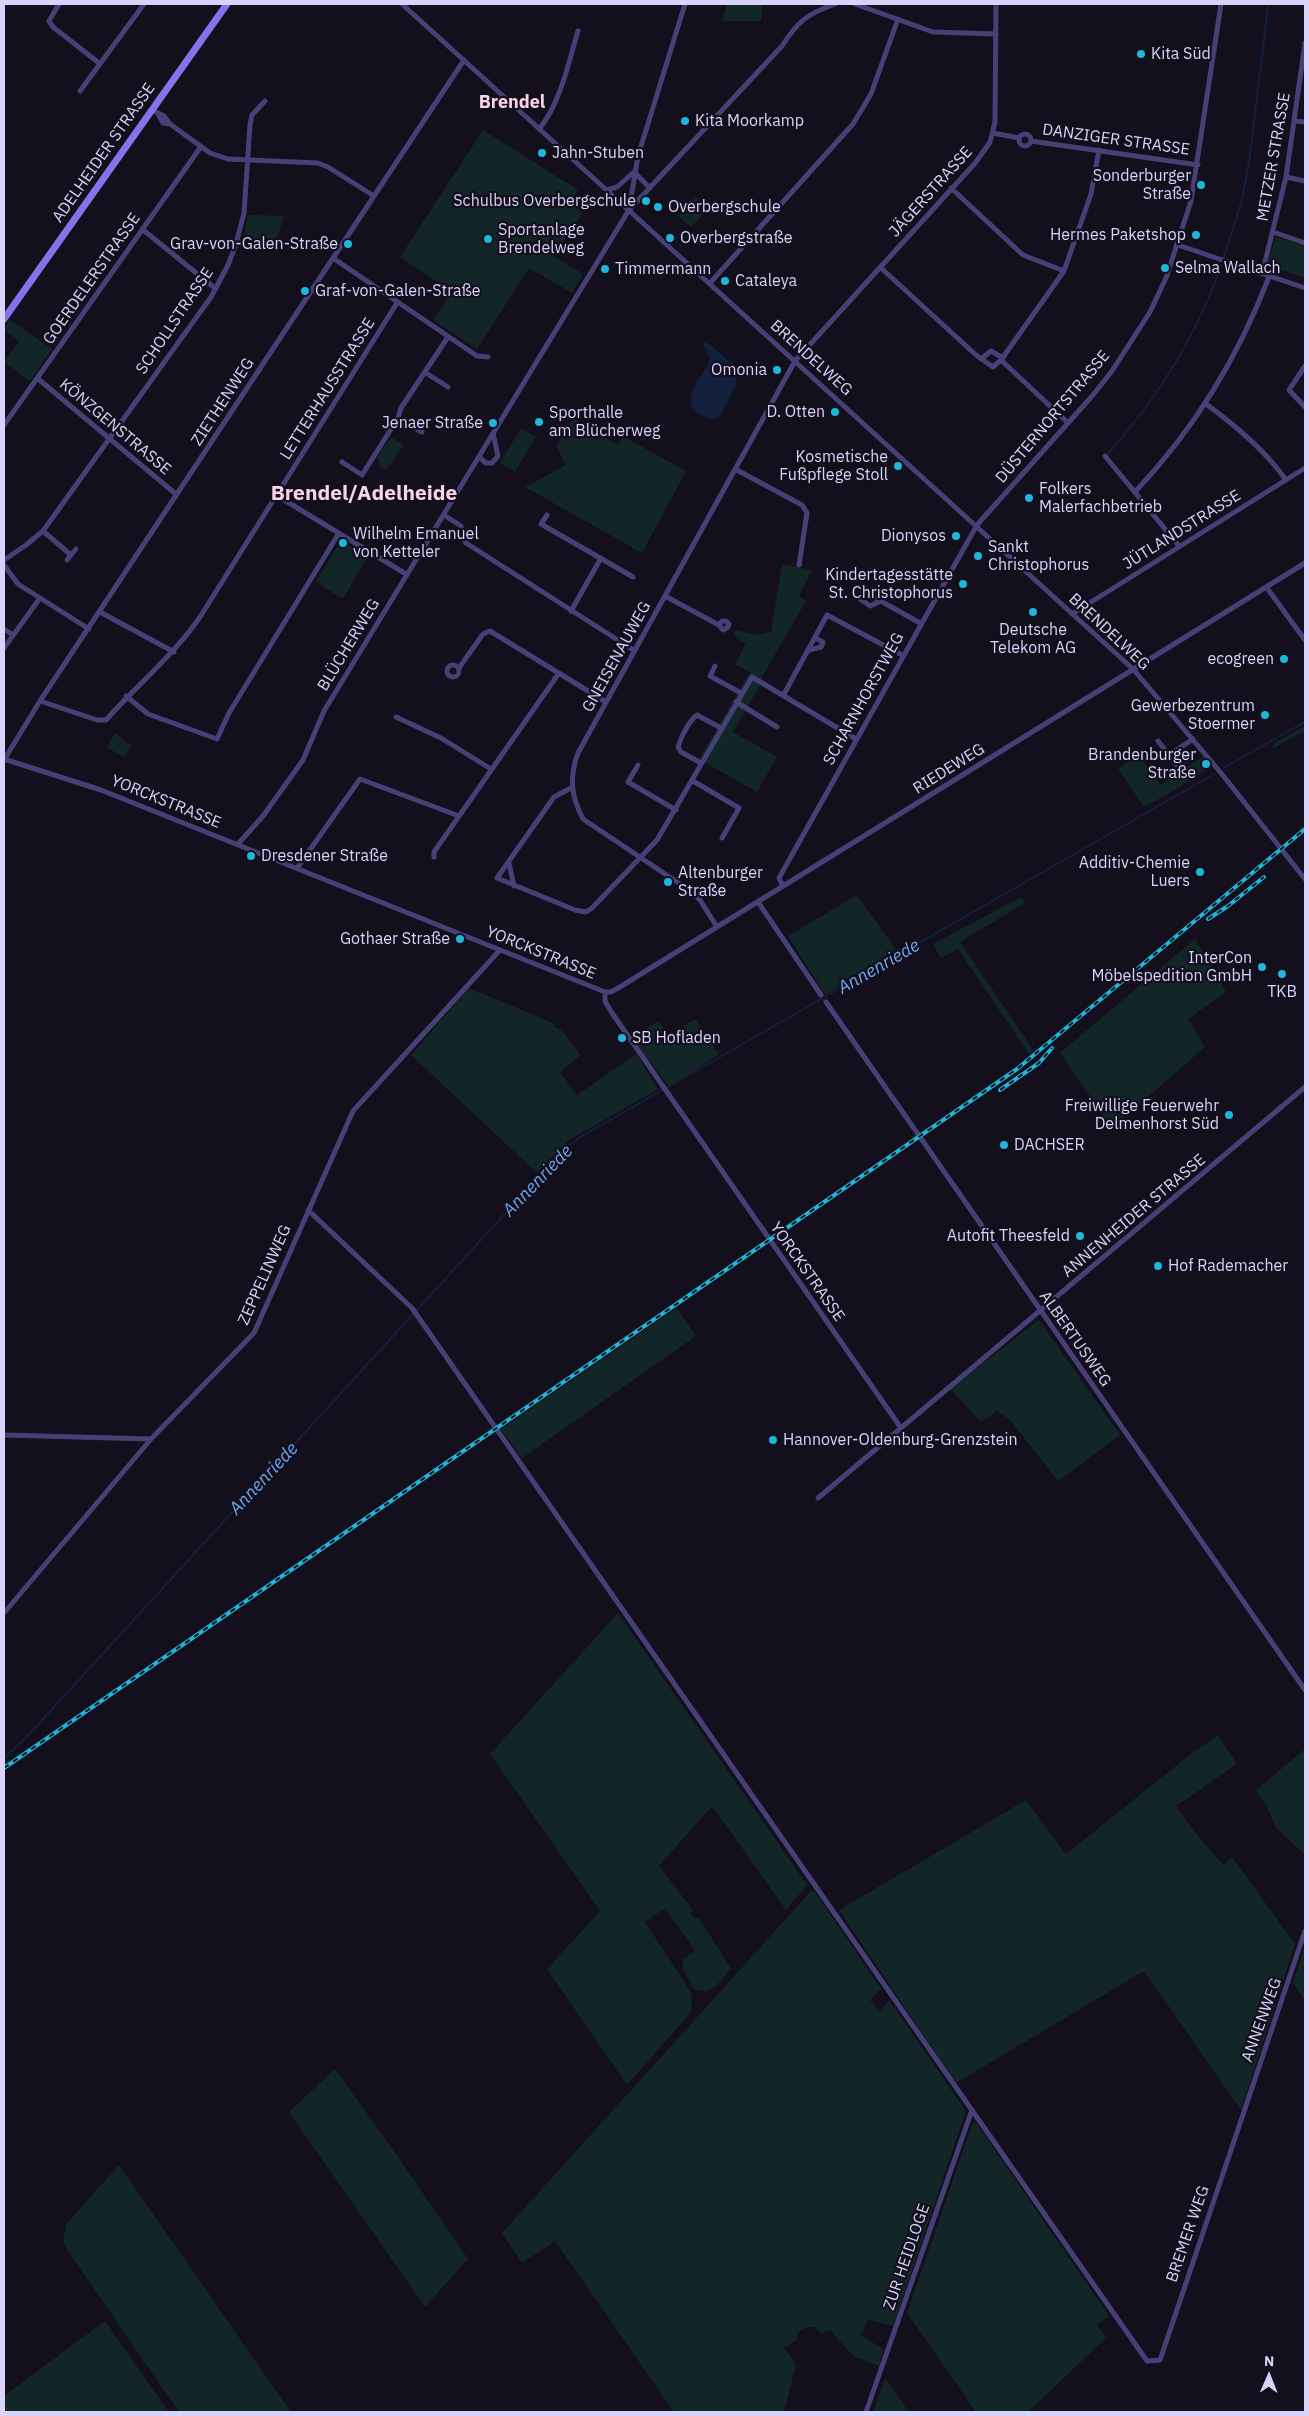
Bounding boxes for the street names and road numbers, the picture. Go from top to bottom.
street label: ADELHEIDER STRASSE [49,80,159,226]
street label: METZER STRASSE [1253,91,1295,223]
street label: DANZIGER STRASSE [1041,120,1191,160]
street label: JÄGERSTRASSE [885,143,977,241]
street label: GOERDELERSTRASSE [39,210,145,348]
street label: SCHOLLSTRASSE [132,264,218,378]
street label: LETTERHAUSSTRASSE [277,315,379,463]
street label: BRENDELWEG [766,316,856,400]
street label: DÜSTERNORTSTRASSE [992,347,1114,487]
street label: ZIETHENWEG [187,354,259,450]
street label: KÖNZGENSTRASSE [55,375,175,479]
street label: JÜTLANDSTRASSE [1120,486,1244,574]
street label: BRENDELWEG [1065,590,1153,674]
street label: BLÜCHERWEG [314,595,384,695]
street label: GNEISENAUWEG [579,598,655,716]
street label: SCHARNHORSTWEG [820,629,908,769]
street label: RIEDEWEG [910,739,988,799]
street label: YORCKSTRASSE [108,771,224,833]
street label: YORCKSTRASSE [483,922,599,984]
street label: ANNENHEIDER STRASSE [1058,1150,1210,1282]
street label: YORCKSTRASSE [766,1219,848,1325]
street label: ZEPPELINWEG [234,1222,296,1328]
street label: ALBERTUSWEG [1035,1288,1115,1390]
street label: ANNENWEG [1238,1975,1286,2065]
street label: BREMER WEG [1162,2183,1214,2285]
street label: ZUR HEIDLOGE [880,2201,934,2313]

